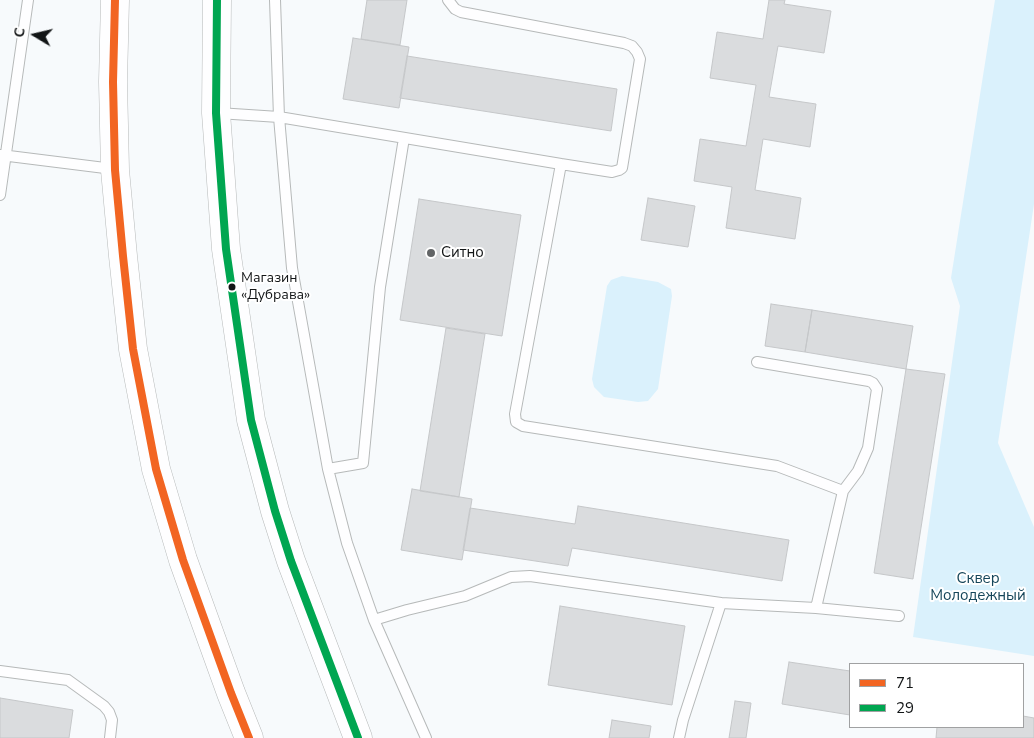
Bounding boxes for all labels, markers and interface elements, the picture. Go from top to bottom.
north arrow [10,10,60,60]
text: С [10,26,30,39]
place label: Ситно [441,244,484,262]
marker: Ситно [425,247,437,259]
place label: Магазин «Дубрава» [241,271,310,304]
marker: Магазин «Дубрава» [227,282,237,292]
park label: Сквер Молодежный [930,570,1026,605]
legend [849,663,1024,728]
text: 71 [896,673,914,693]
text: 29 [896,698,914,718]

